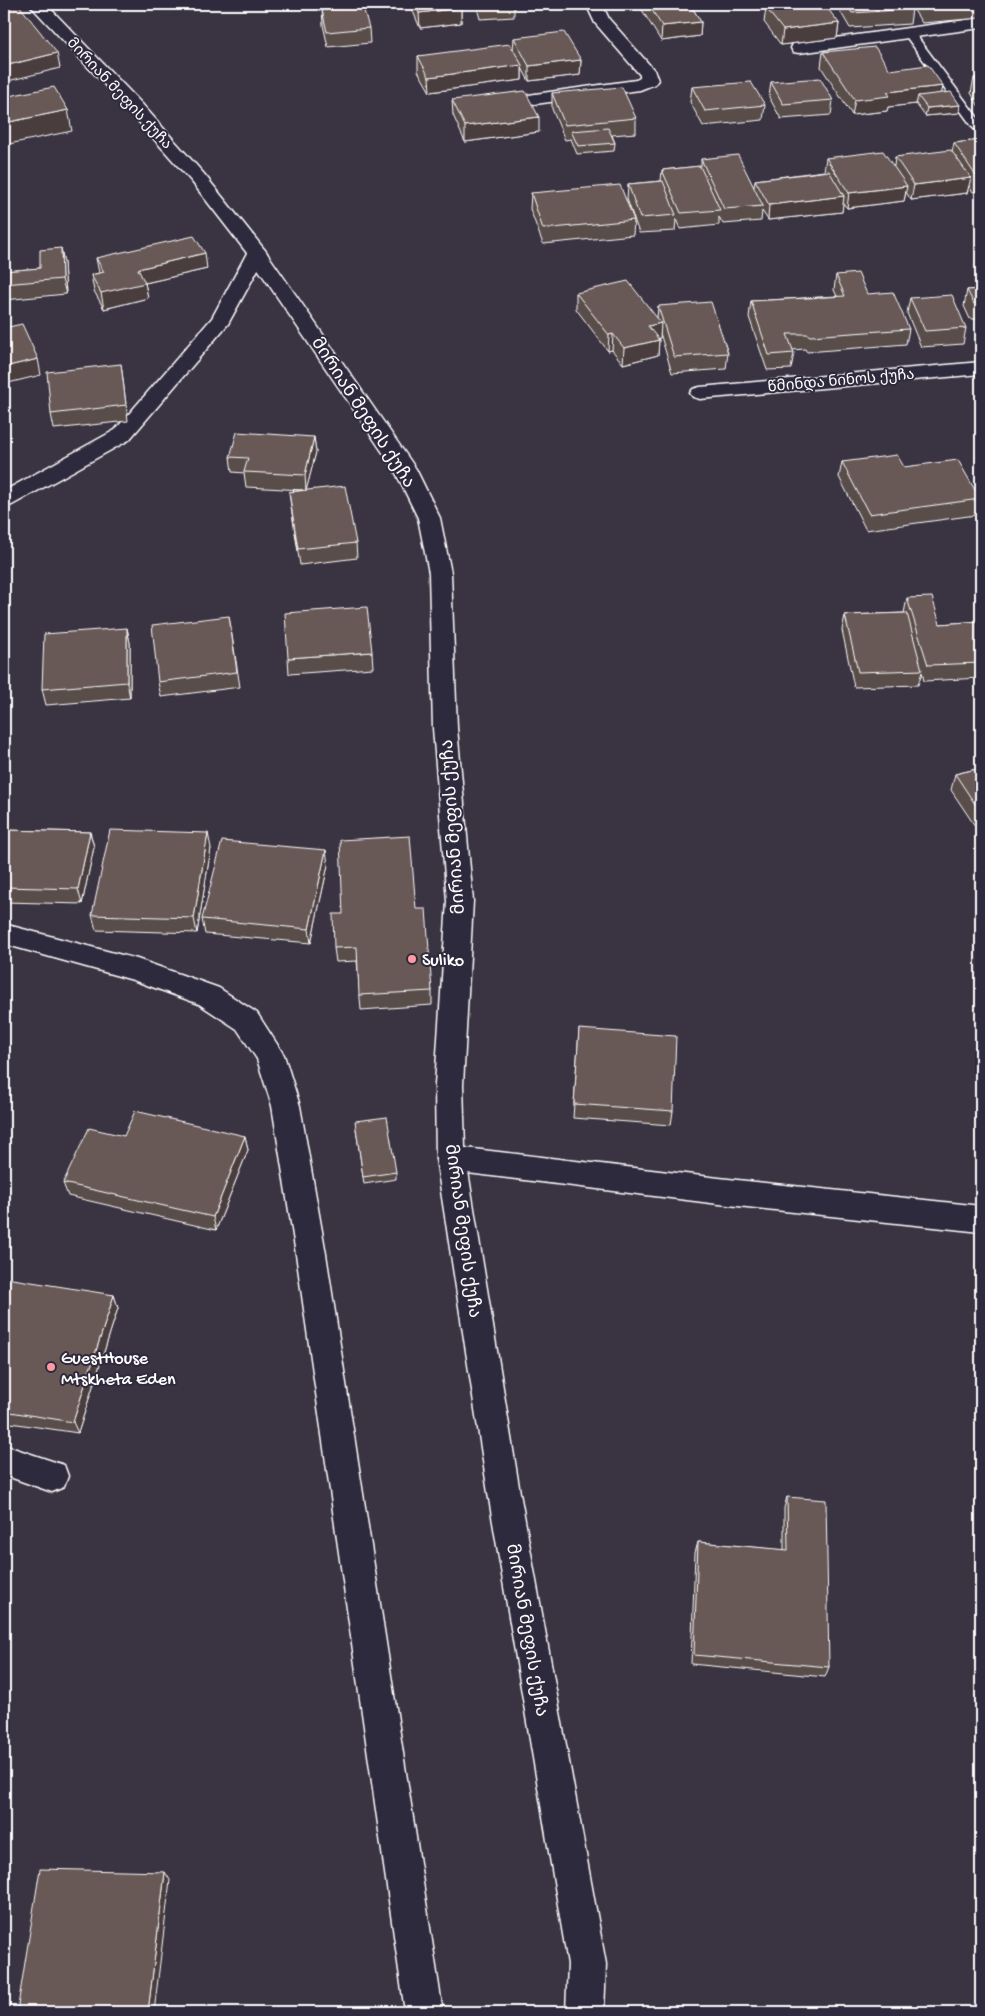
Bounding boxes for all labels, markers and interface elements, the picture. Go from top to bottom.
street label: მირიან მეფის ქუჩა [62,35,175,154]
street label: მირიან მეფის ქუჩა [305,334,419,493]
street label: წმინდა ნინოს ქუჩა [767,367,915,397]
street label: მირიან მეფის ქუჩა [437,739,471,915]
place label: Suliko [422,951,464,972]
marker: Suliko [406,953,418,965]
street label: მირიან მეფის ქუჩა [439,1143,485,1320]
place label: GuestHouse Mtskheta Eden [61,1349,176,1391]
marker: GuestHouse Mtskheta Eden [45,1361,57,1373]
street label: მირიან მეფის ქუჩა [500,1542,552,1718]

